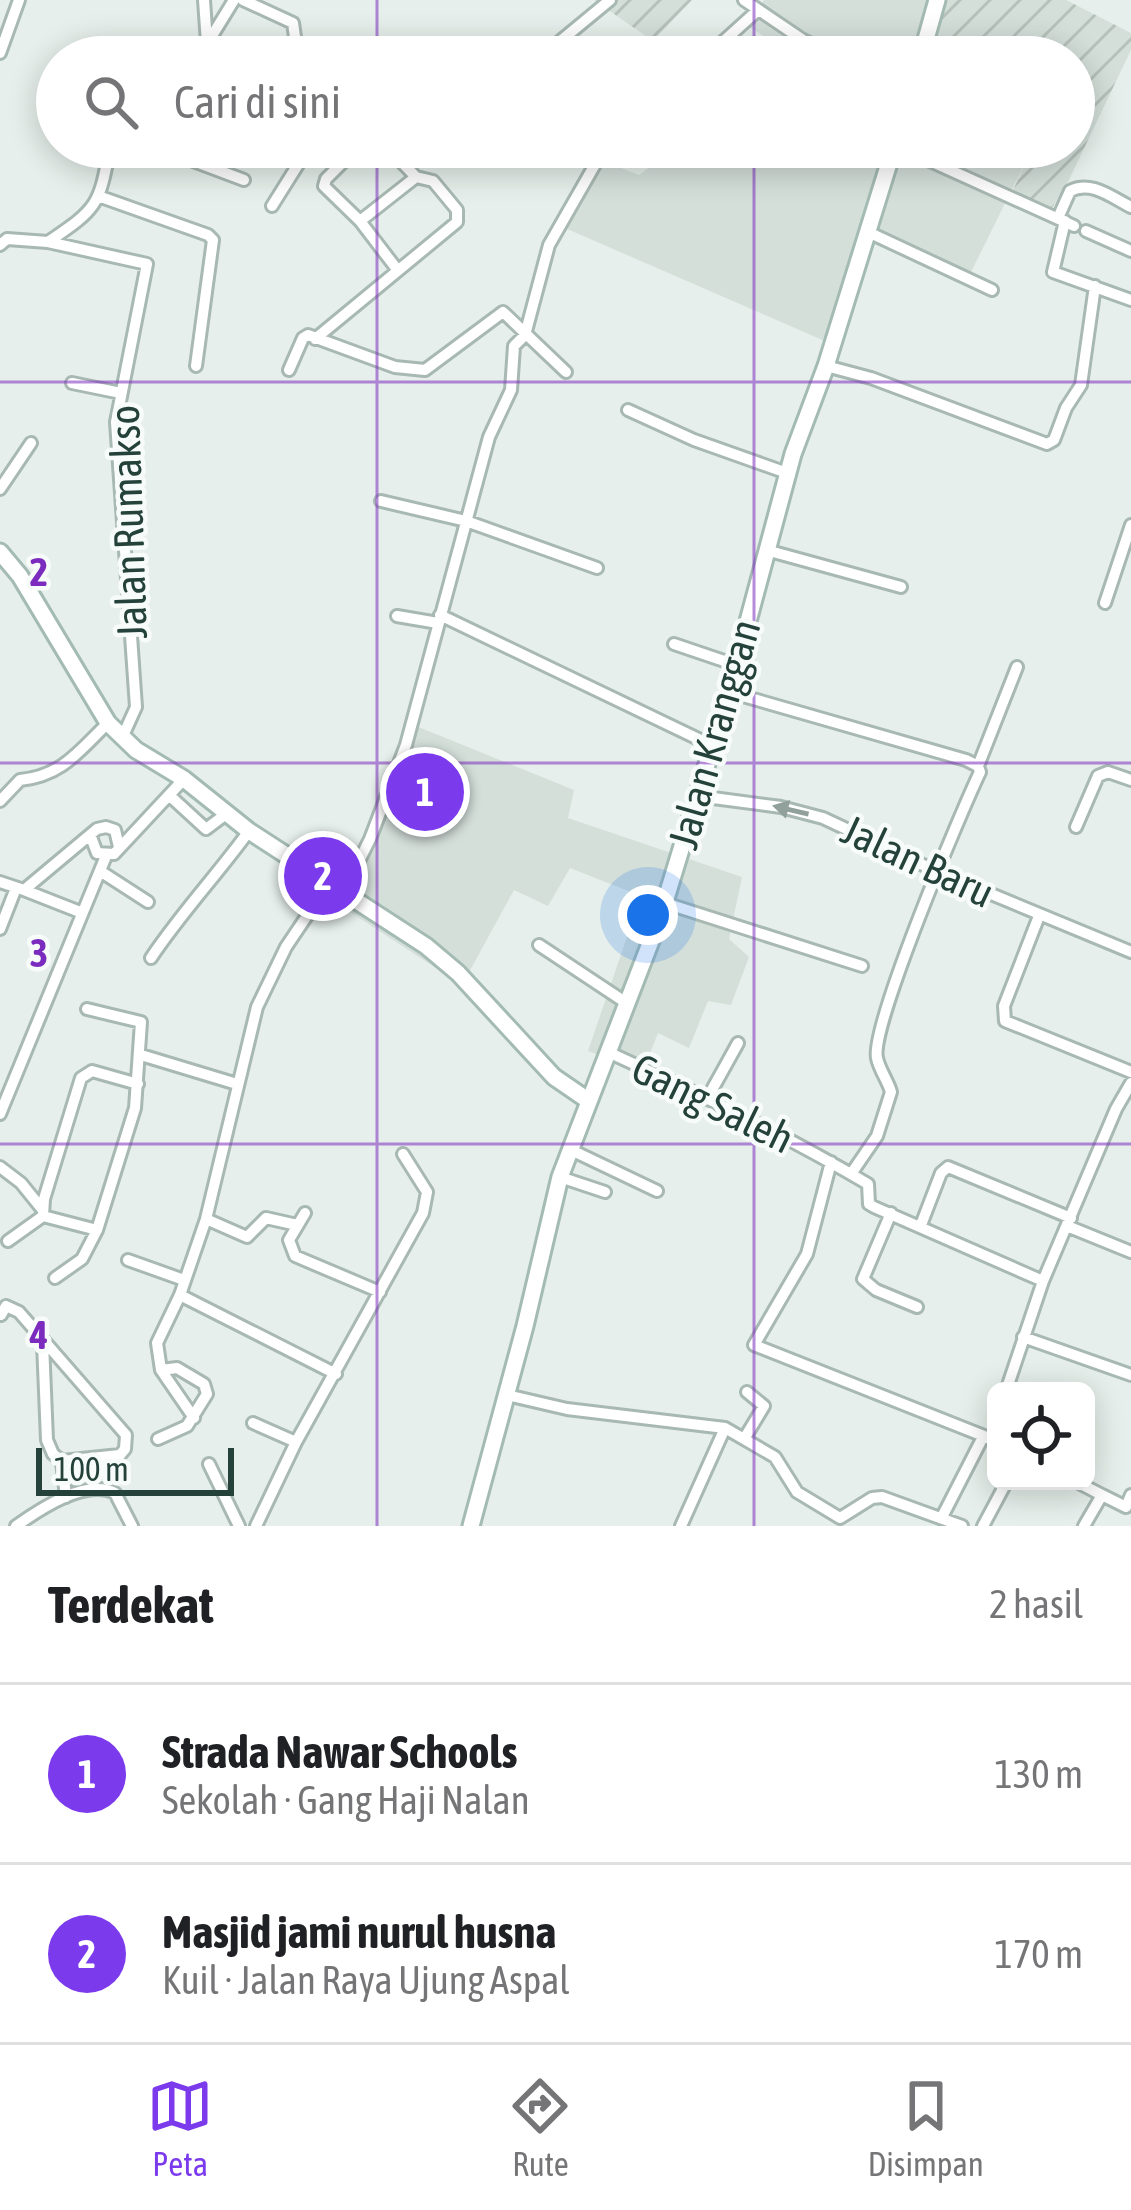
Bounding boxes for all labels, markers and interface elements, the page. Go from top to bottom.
search box [36,36,1095,168]
icon: search [78,69,144,135]
text: Cari di sini [174,76,341,128]
street label: Jalan Rumakso [100,404,156,640]
text: 2 [30,550,48,594]
street label: Jalan Kranggan [658,614,770,854]
pin: 1 [386,747,464,837]
one-way arrow [771,800,809,819]
street label: Jalan Baru [835,805,1001,917]
pin: 2 [284,831,362,921]
your location [618,885,678,945]
text: 3 [30,931,48,975]
street label: Gang Saleh [625,1043,801,1163]
text: 4 [29,1313,48,1357]
map controls [987,1382,1095,1490]
button: locate [987,1382,1095,1490]
scale bar [36,1442,234,1495]
text: 100 m [54,1450,129,1488]
text: Terdekat [48,1575,214,1634]
text: 2 hasil [989,1582,1083,1626]
text: Strada Nawar Schools [162,1726,517,1778]
text: 1 [78,1752,96,1796]
text: 130 m [995,1752,1083,1796]
text: Sekolah · Gang Haji Nalan [162,1778,530,1822]
text: Masjid jami nurul husna [162,1906,556,1958]
text: 2 [78,1932,96,1976]
text: 170 m [995,1932,1083,1976]
text: Kuil · Jalan Raya Ujung Aspal [162,1958,570,2002]
tab: Peta [147,2073,213,2183]
tab: Rute [507,2073,573,2183]
tab: Disimpan [868,2073,984,2183]

